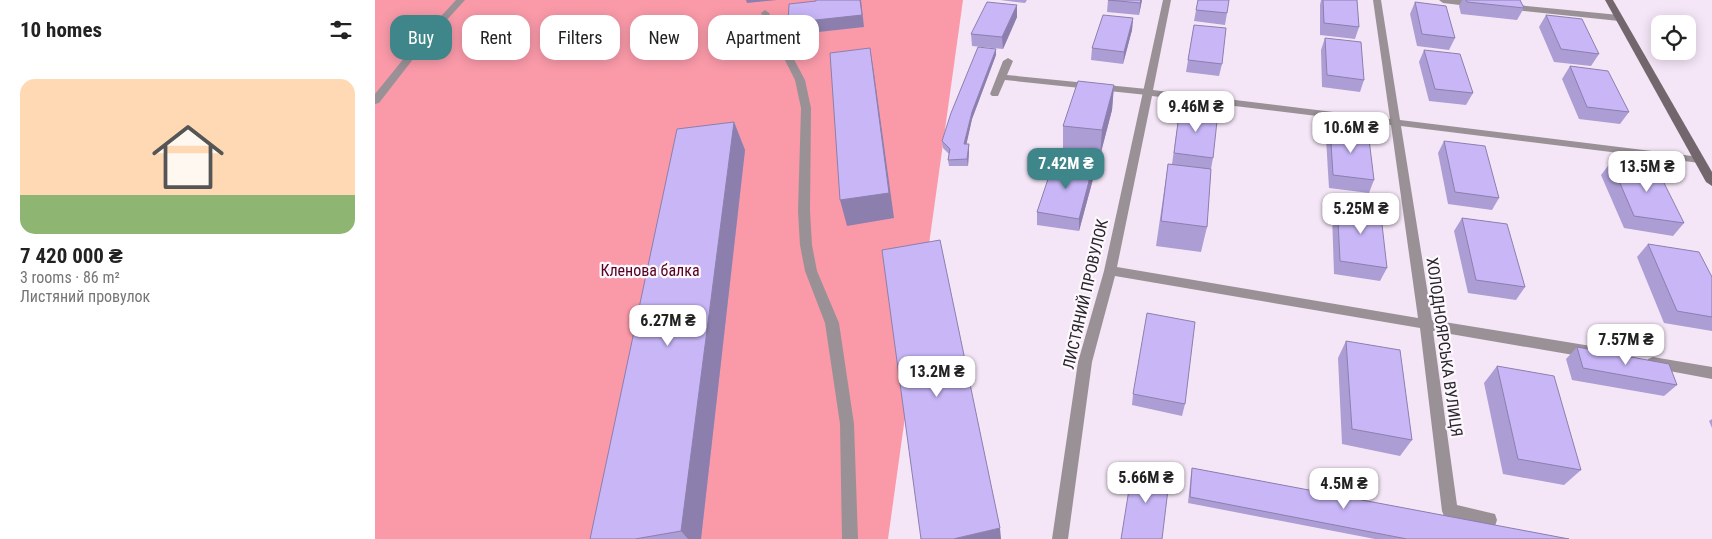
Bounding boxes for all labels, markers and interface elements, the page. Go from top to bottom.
chip: Buy [390,15,452,60]
chip: Rent [462,15,530,60]
chip: Filters [540,15,620,60]
chip: New [630,15,698,60]
chip: Apartment [708,15,819,60]
map controls [1651,15,1696,60]
button: locate [1651,15,1696,60]
icon: filters [327,16,355,44]
text: 10 homes [20,18,102,42]
pin: 9.46M ₴ [1150,90,1242,133]
text: 9.46M ₴ [1168,97,1224,116]
icon: home [143,112,233,202]
pin: 10.6M ₴ [1305,112,1397,154]
text: 10.6M ₴ [1323,118,1379,137]
pin: 7.42M ₴ [1020,148,1112,190]
pin: 13.5M ₴ [1601,150,1693,193]
text: 7.42M ₴ [1038,154,1094,173]
text: 13.5M ₴ [1619,157,1675,176]
pin: 5.25M ₴ [1315,192,1407,235]
text: 5.25M ₴ [1333,199,1389,218]
street label: ЛИСТЯНИЙ ПРОВУЛОК [1059,217,1112,371]
text: 7 420 000 ₴ [20,244,123,268]
street label: ХОЛОДНОЯРСЬКА ВУЛИЦЯ [1423,256,1467,438]
park label: Кленова балка [600,261,700,280]
text: 3 rooms · 86 m² [20,268,120,287]
text: Листяний провулок [20,287,150,306]
pin: 6.27M ₴ [622,304,714,347]
text: 6.27M ₴ [640,311,696,330]
pin: 7.57M ₴ [1580,324,1672,366]
text: 7.57M ₴ [1598,330,1654,349]
pin: 13.2M ₴ [891,356,983,398]
text: 13.2M ₴ [909,362,965,381]
pin: 5.66M ₴ [1100,462,1192,504]
text: 5.66M ₴ [1118,468,1174,487]
pin: 4.5M ₴ [1303,468,1385,510]
text: 4.5M ₴ [1320,474,1368,493]

